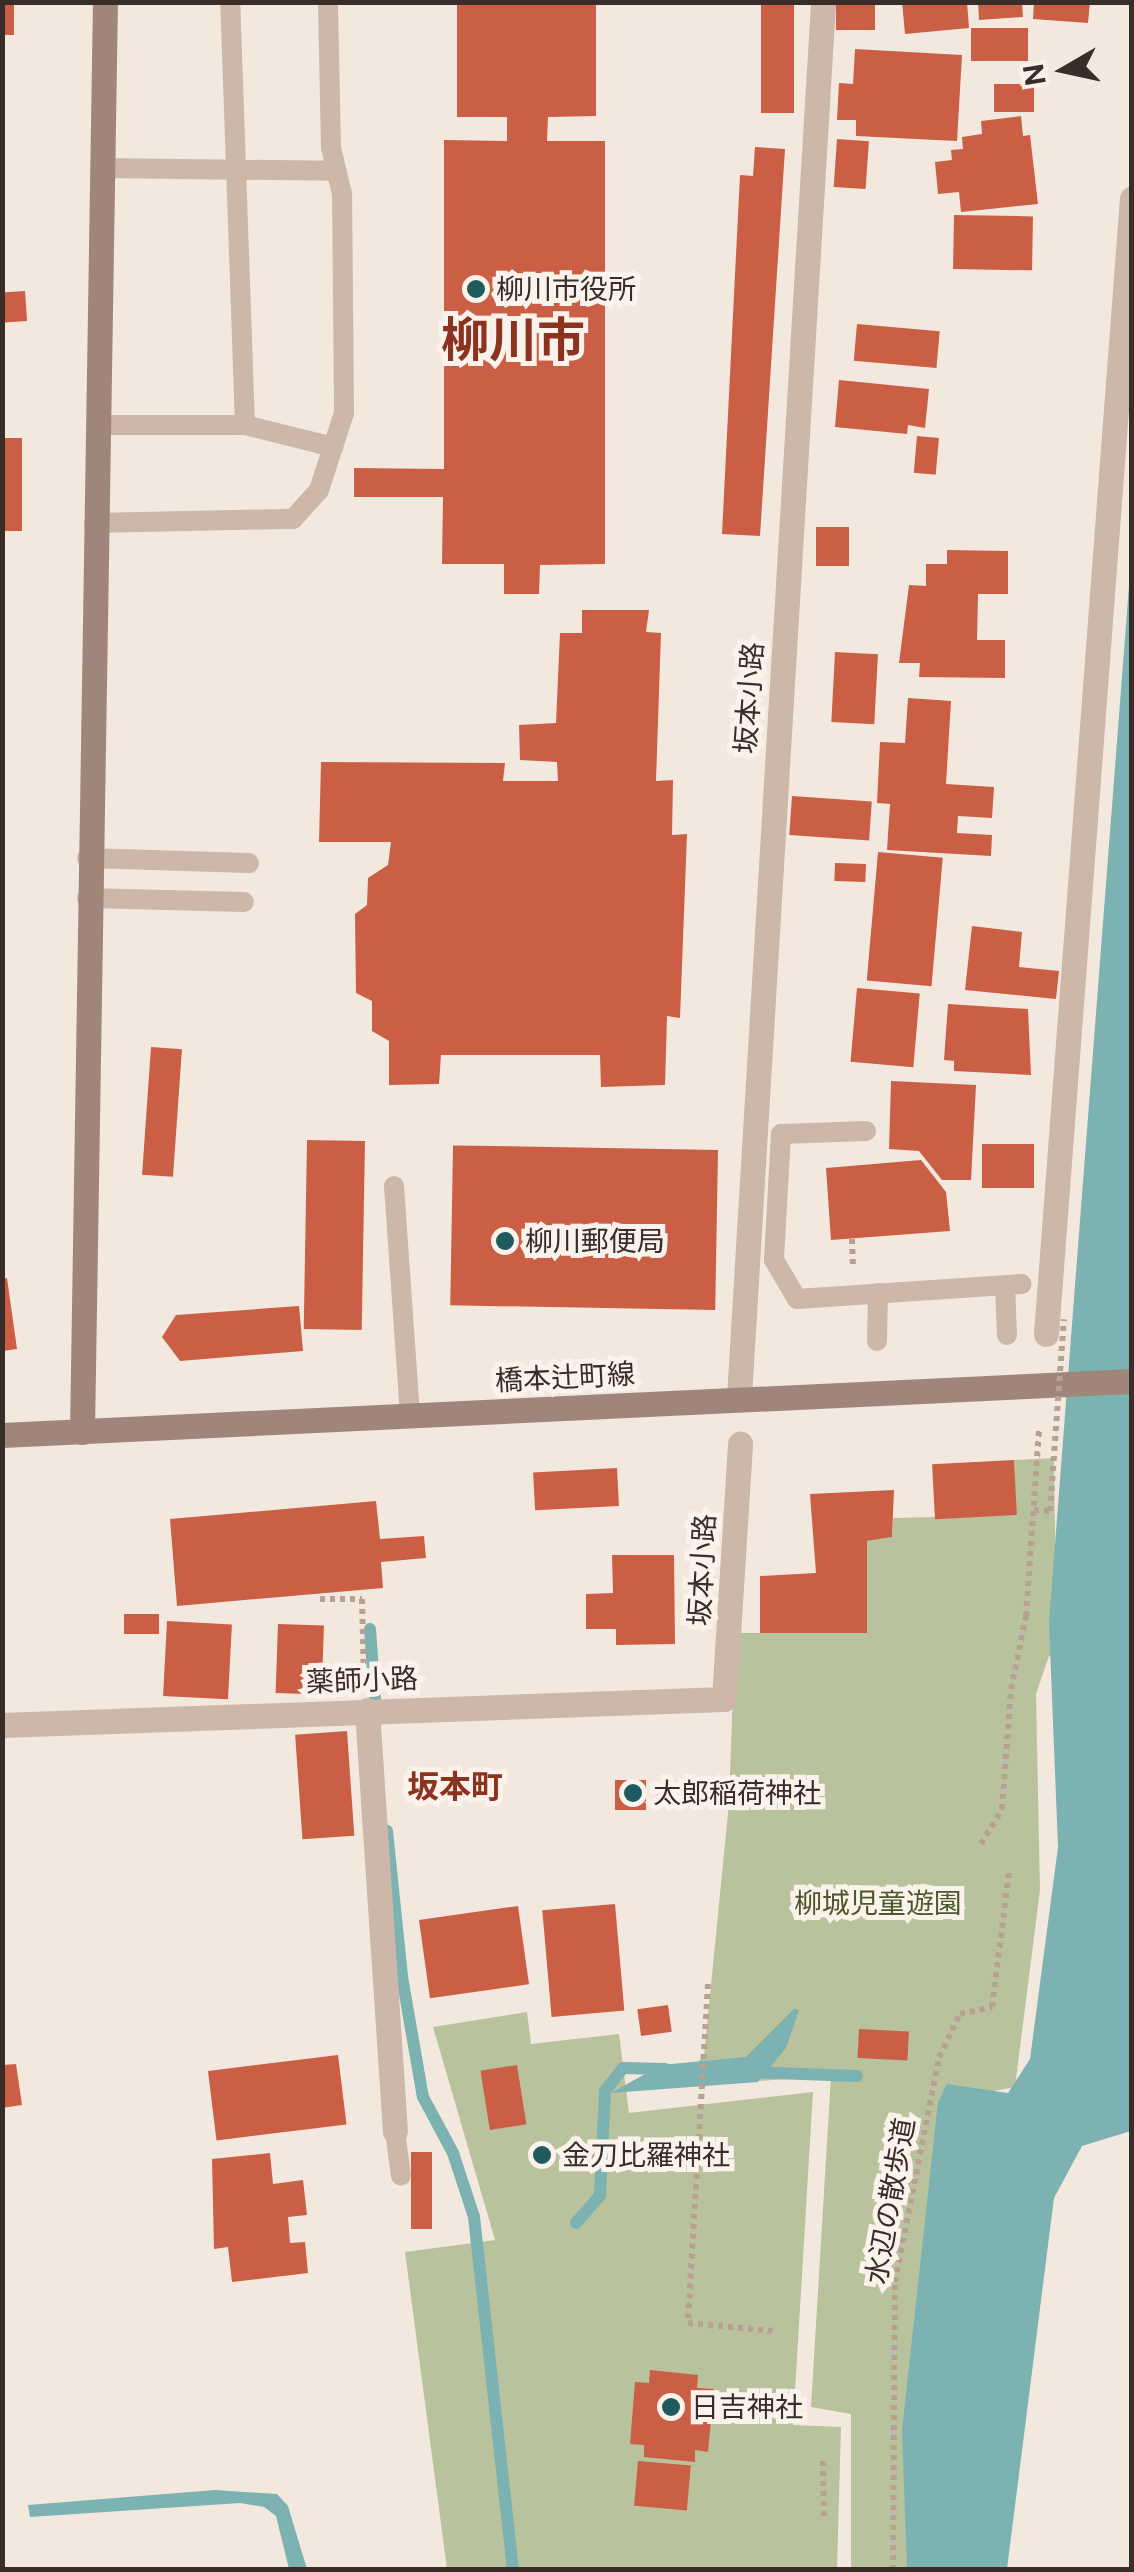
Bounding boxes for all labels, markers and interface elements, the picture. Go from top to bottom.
north arrow [1014,20,1114,120]
text: N [1016,61,1052,88]
place label: 柳川市役所 [496,272,636,306]
marker: 柳川市役所 [465,278,487,300]
district label: 柳川市 [441,311,585,369]
street label: 坂本小路 [728,641,770,755]
place label: 柳川郵便局 [525,1224,665,1258]
marker: 柳川郵便局 [494,1230,516,1252]
street label: 橋本辻町線 [494,1357,636,1397]
street label: 坂本小路 [682,1513,722,1627]
street label: 薬師小路 [305,1661,419,1699]
district label: 坂本町 [407,1768,503,1806]
place label: 太郎稲荷神社 [653,1776,821,1810]
marker: 太郎稲荷神社 [622,1782,644,1804]
park label: 柳城児童遊園 [794,1886,962,1920]
street label: 水辺の散歩道 [859,2115,921,2287]
place label: 金刀比羅神社 [562,2138,730,2172]
marker: 金刀比羅神社 [531,2144,553,2166]
place label: 日吉神社 [691,2390,803,2424]
marker: 日吉神社 [660,2396,682,2418]

